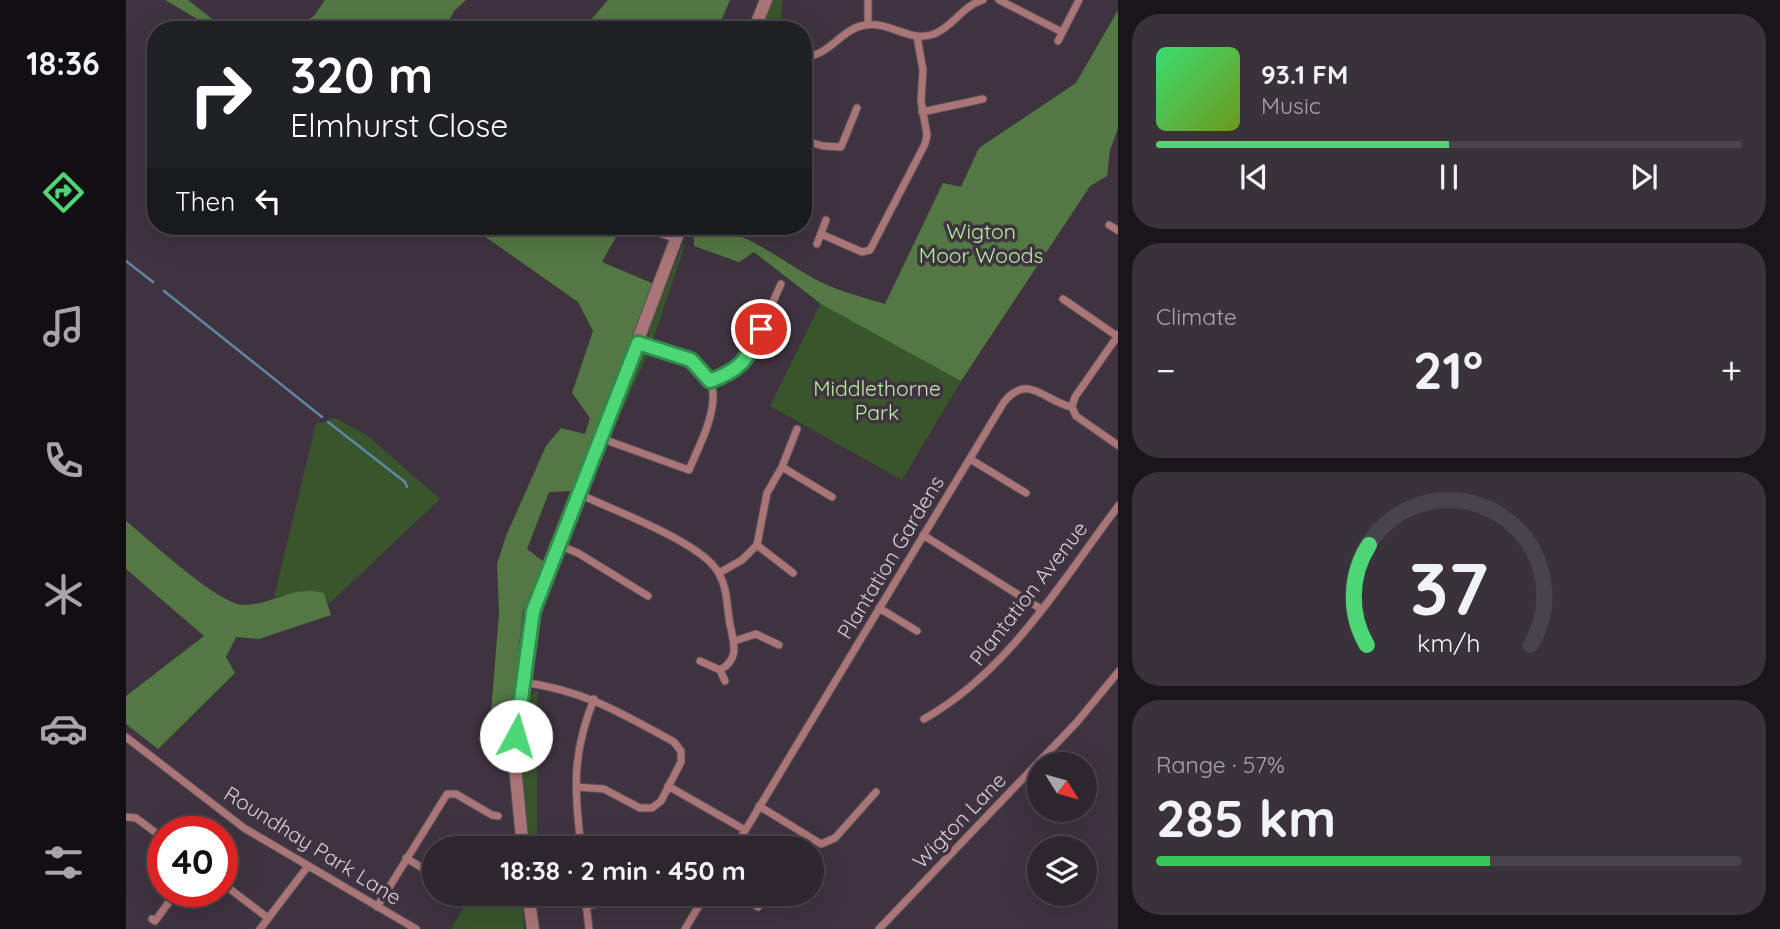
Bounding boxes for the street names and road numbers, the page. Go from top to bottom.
street label: Plantation Gardens [831,471,949,643]
street label: Plantation Avenue [964,516,1092,670]
street label: Wigton Lane [907,767,1011,873]
street label: Roundhay Park Lane [220,780,406,910]

